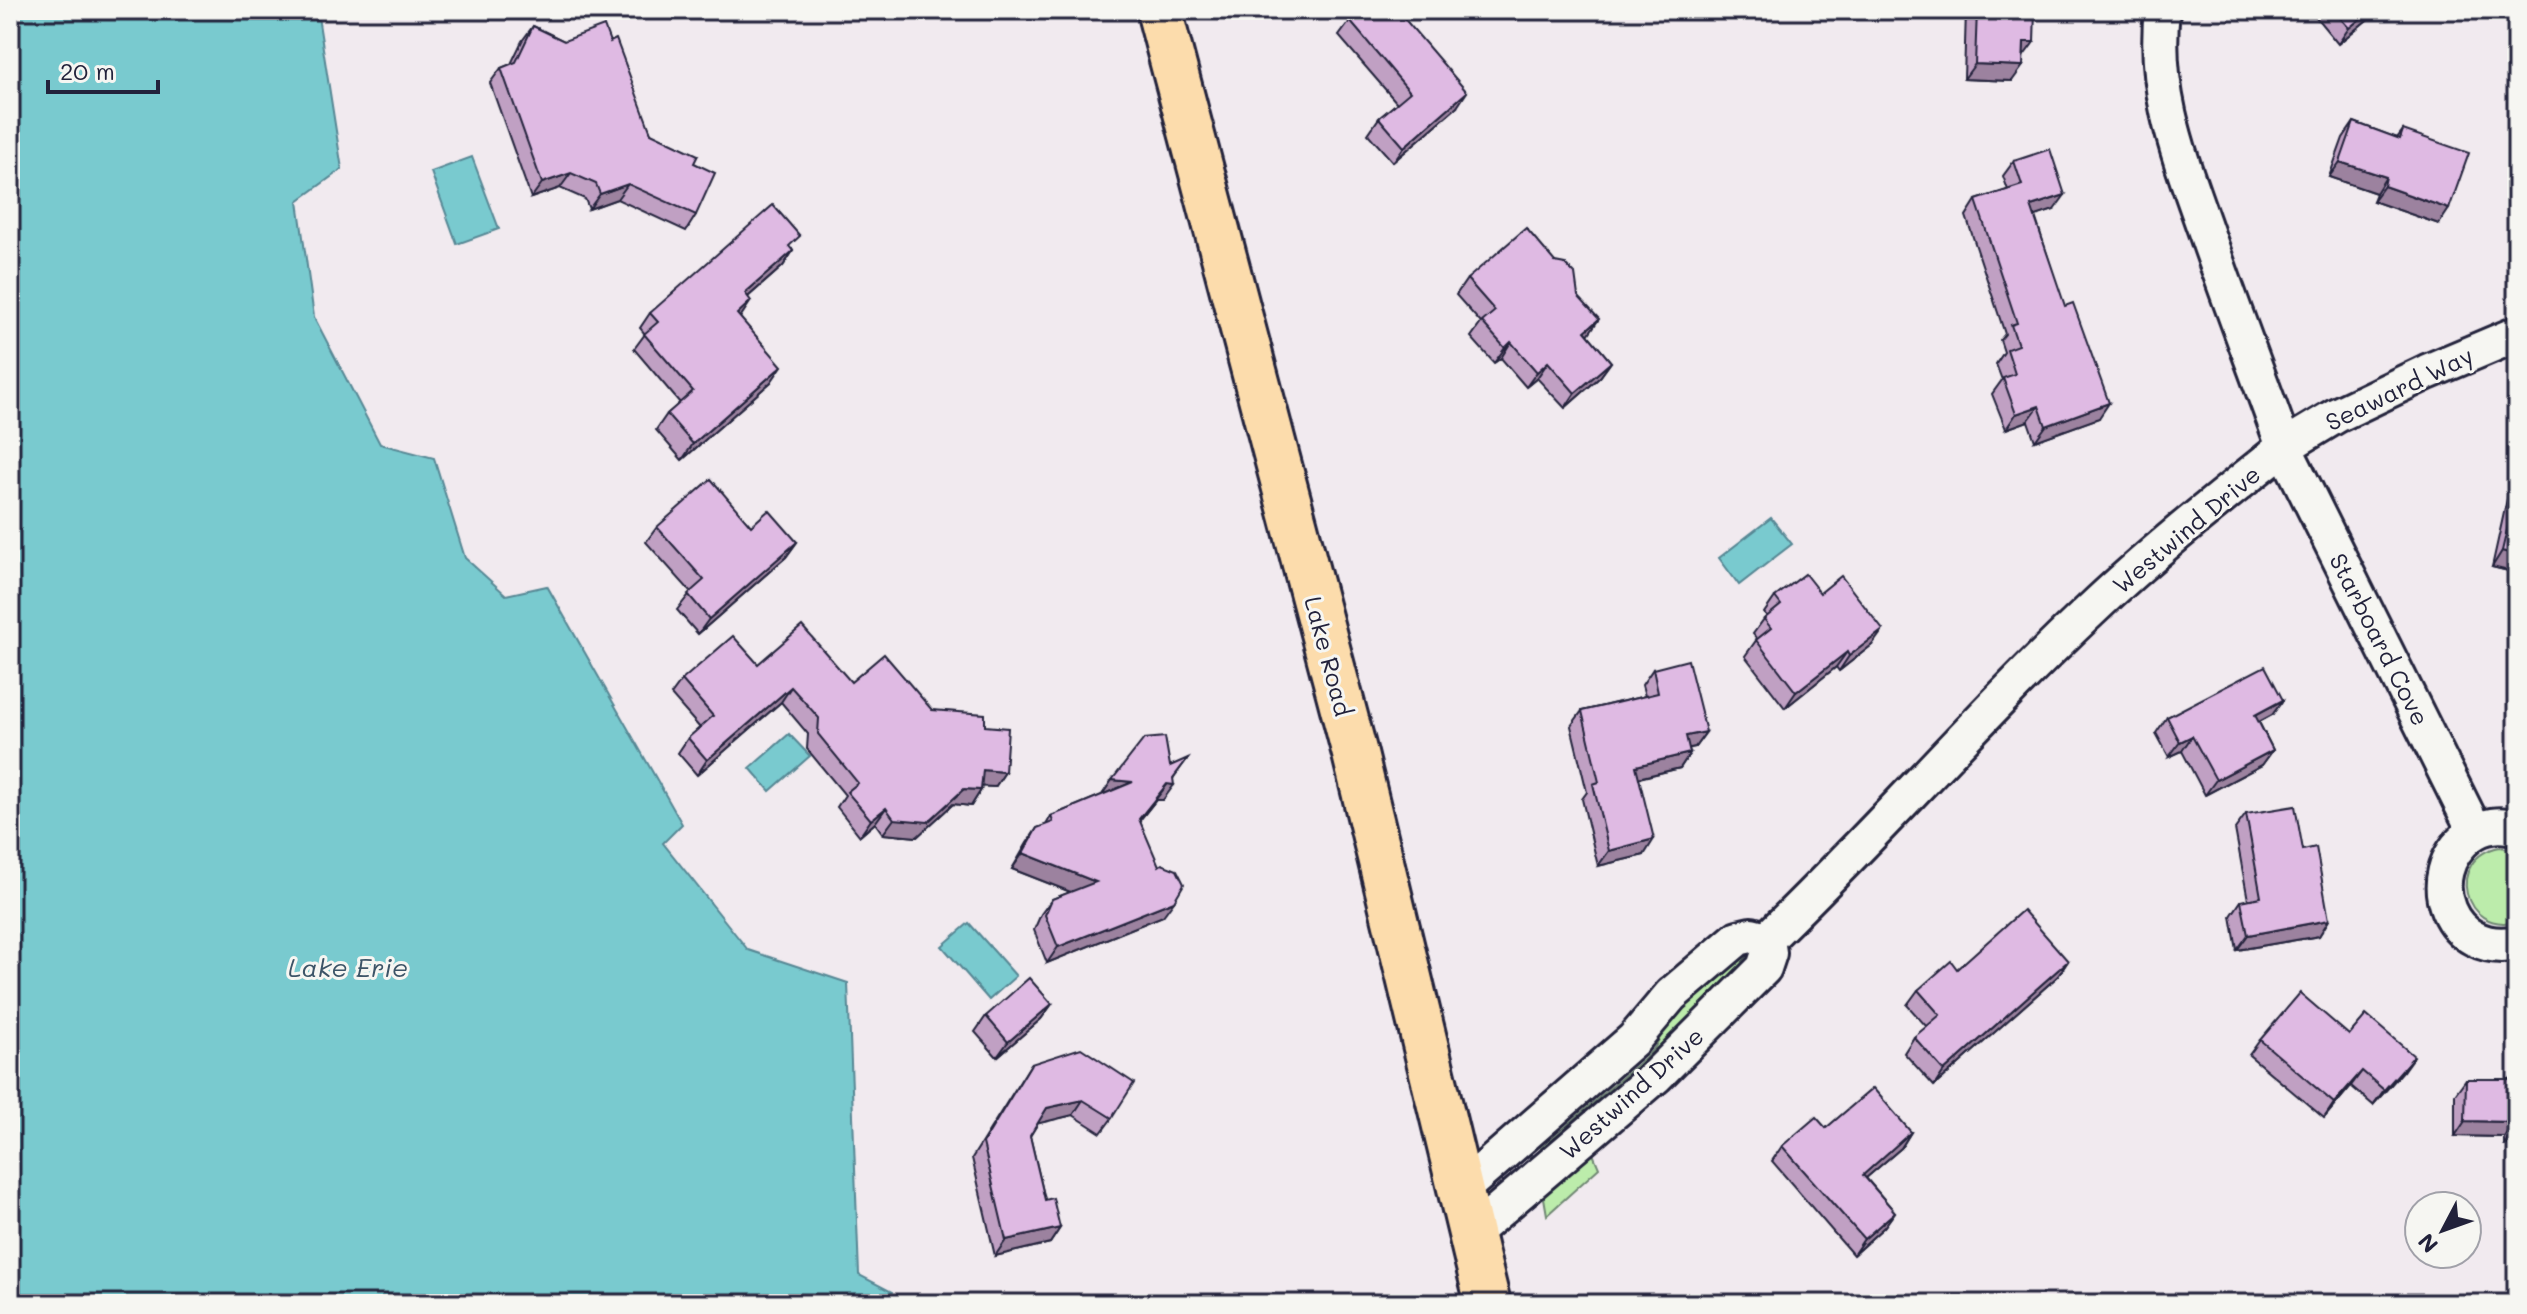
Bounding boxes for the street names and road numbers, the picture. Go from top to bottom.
street label: Seaward Way [2320,339,2478,437]
street label: Westwind Drive [2106,458,2266,600]
street label: Starboard Cove [2323,548,2437,730]
street label: Lake Road [1298,593,1360,719]
street label: Westwind Drive [1552,1020,1710,1166]

